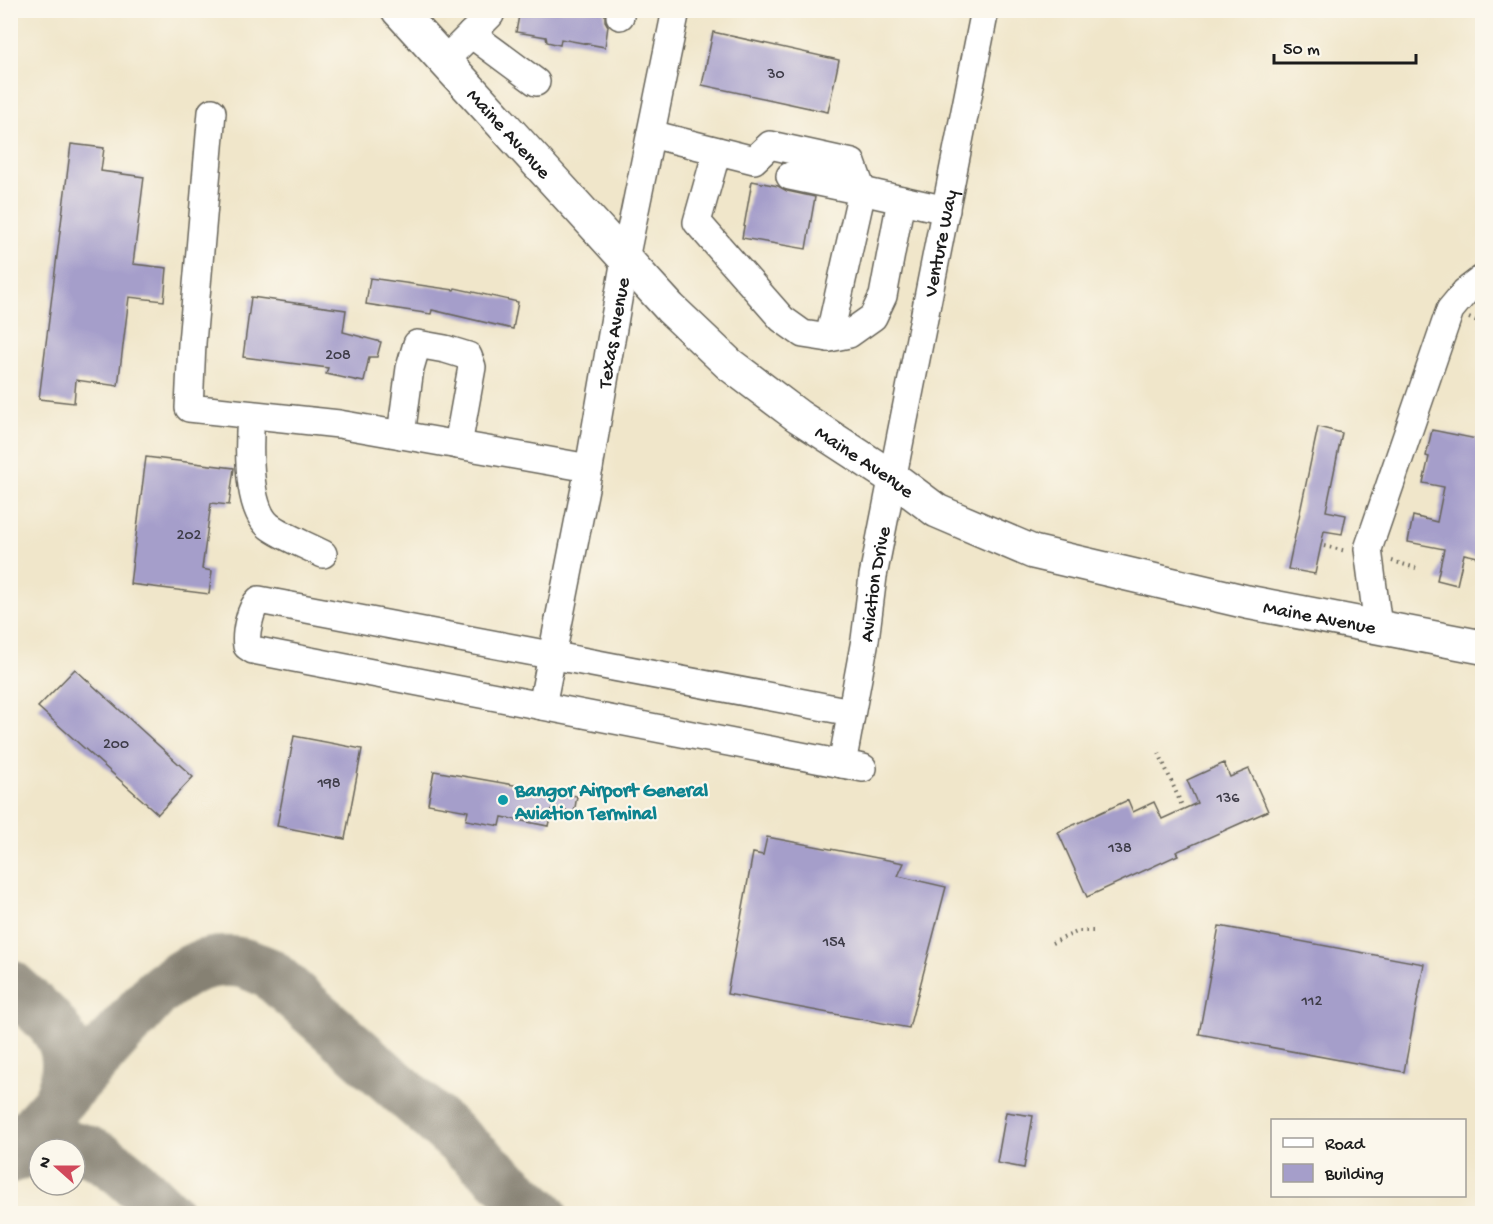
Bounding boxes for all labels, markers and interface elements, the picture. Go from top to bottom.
scale bar [1274,27,1416,65]
text: 50 m [1283,40,1320,61]
house number: 30 [766,66,785,85]
street label: Maine Avenue [460,85,555,185]
street label: Venture Way [920,188,964,300]
street label: Texas Avenue [595,275,637,391]
house number: 208 [325,347,351,366]
street label: Maine Avenue [810,422,918,505]
street label: Aviation Drive [857,524,898,643]
house number: 202 [177,527,202,546]
street label: Maine Avenue [1261,597,1378,642]
house number: 200 [103,736,129,755]
house number: 198 [316,775,341,794]
place label: Bangor Airport General Aviation Terminal [514,781,709,827]
house number: 136 [1216,790,1240,809]
marker: Bangor Airport General Aviation Terminal [496,793,510,807]
house number: 138 [1107,840,1132,859]
house number: 154 [822,934,846,953]
house number: 112 [1301,993,1323,1012]
legend [1271,1119,1466,1197]
text: Road [1325,1135,1366,1156]
north arrow [27,1137,87,1197]
text: N [36,1154,57,1171]
text: Building [1324,1165,1384,1186]

